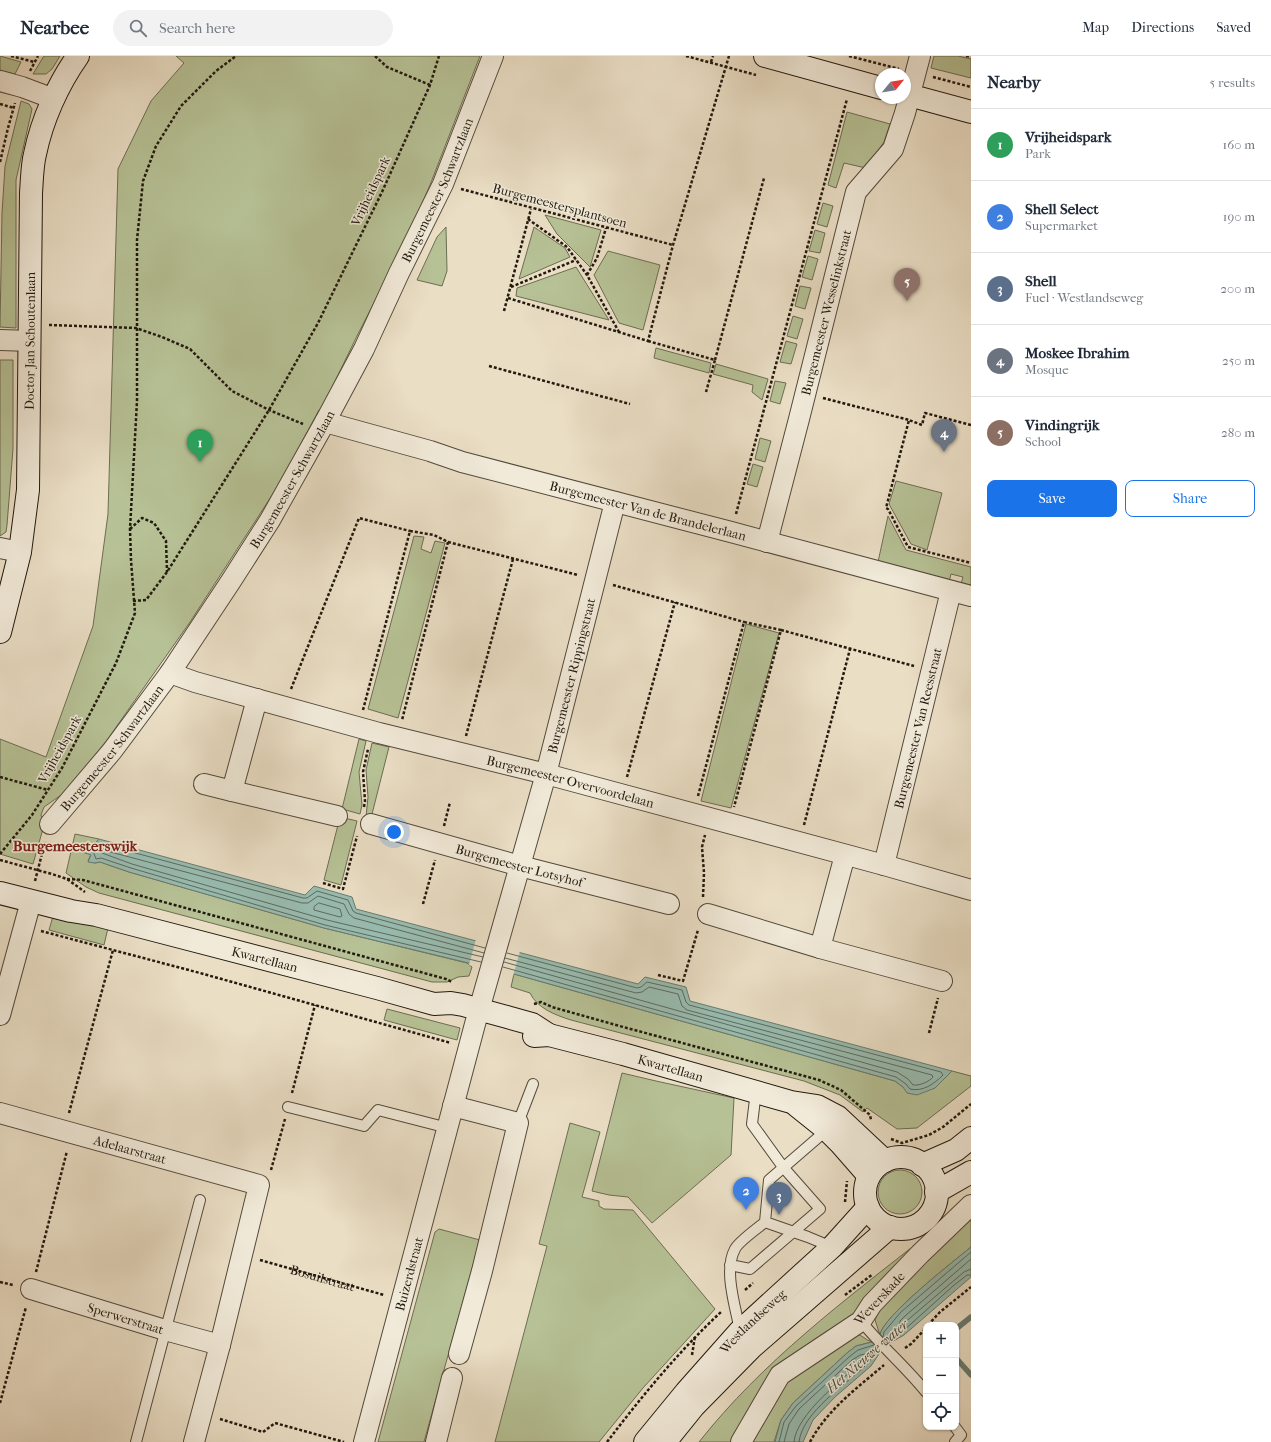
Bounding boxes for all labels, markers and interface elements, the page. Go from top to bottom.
search box [113,10,393,46]
text: Nearbee [20,17,89,39]
icon: search [127,17,149,39]
text: Search here [159,19,235,37]
text: Map [1082,19,1109,36]
text: Directions [1131,19,1194,36]
text: Saved [1216,19,1251,36]
north arrow [875,68,911,104]
text: Nearby [987,72,1041,92]
text: 5 results [1210,75,1255,90]
street label: Burgemeester Schwartzlaan [398,115,476,265]
text: Vrijheidspark [1025,128,1111,146]
text: 1 [998,137,1002,152]
text: 160 m [1223,137,1255,152]
text: Park [1025,146,1051,161]
street label: Vrijheidspark [347,154,393,229]
street label: Burgemeestersplantsoen [491,180,629,231]
text: Shell Select [1025,200,1099,218]
text: 2 [997,209,1003,224]
text: 190 m [1223,209,1255,224]
text: Supermarket [1025,218,1098,233]
street label: Burgemeester Wesselinkstraat [798,228,854,397]
pin: 5 [894,268,920,301]
street label: Doctor Jan Schoutenlaan [22,271,38,410]
text: Shell [1025,272,1057,290]
text: 3 [997,281,1003,296]
text: 200 m [1220,281,1255,296]
text: Fuel · Westlandseweg [1025,290,1143,305]
text: Moskee Ibrahim [1025,344,1130,362]
text: 4 [996,353,1004,368]
text: 250 m [1222,353,1255,368]
text: Mosque [1025,362,1069,377]
street label: Burgemeester Schwartzlaan [247,407,338,551]
text: Vindingrijk [1025,416,1100,434]
pin: 4 [931,419,957,452]
text: 5 [997,425,1003,440]
text: 280 m [1221,425,1255,440]
pin: 1 [187,429,213,462]
text: School [1025,434,1061,449]
street label: Burgemeester Van de Brandelerlaan [548,478,748,544]
button: Save [987,480,1117,517]
button: Share [1125,480,1255,517]
street label: Burgemeester Rippingstraat [545,596,598,755]
street label: Burgemeester Van Reesstraat [891,646,945,810]
street label: Burgemeester Schwartzlaan [57,682,167,814]
street label: Vrijheidspark [34,713,84,787]
street label: Burgemeester Overvoordelaan [485,753,656,811]
your location [384,822,404,842]
district label: Burgemeesterswijk [13,837,139,855]
street label: Burgemeester Lotsyhof [454,841,587,890]
street label: Kwartellaan [230,944,300,975]
street label: Kwartellaan [636,1052,706,1085]
street label: Adelaarstraat [91,1132,168,1167]
pin: 2 [733,1177,759,1210]
pin: 3 [766,1182,792,1215]
street label: Buizerdstraat [392,1235,426,1313]
street label: Bosuilstraat [288,1262,357,1294]
street label: Weverskade [850,1268,908,1329]
street label: Westlandseweg [716,1285,790,1357]
street label: Sperwerstraat [86,1300,166,1337]
water label: Het Nieuwe water [822,1315,913,1397]
map controls [923,1322,959,1430]
button: + [923,1322,959,1358]
button: − [923,1358,959,1394]
button: locate [923,1394,959,1430]

